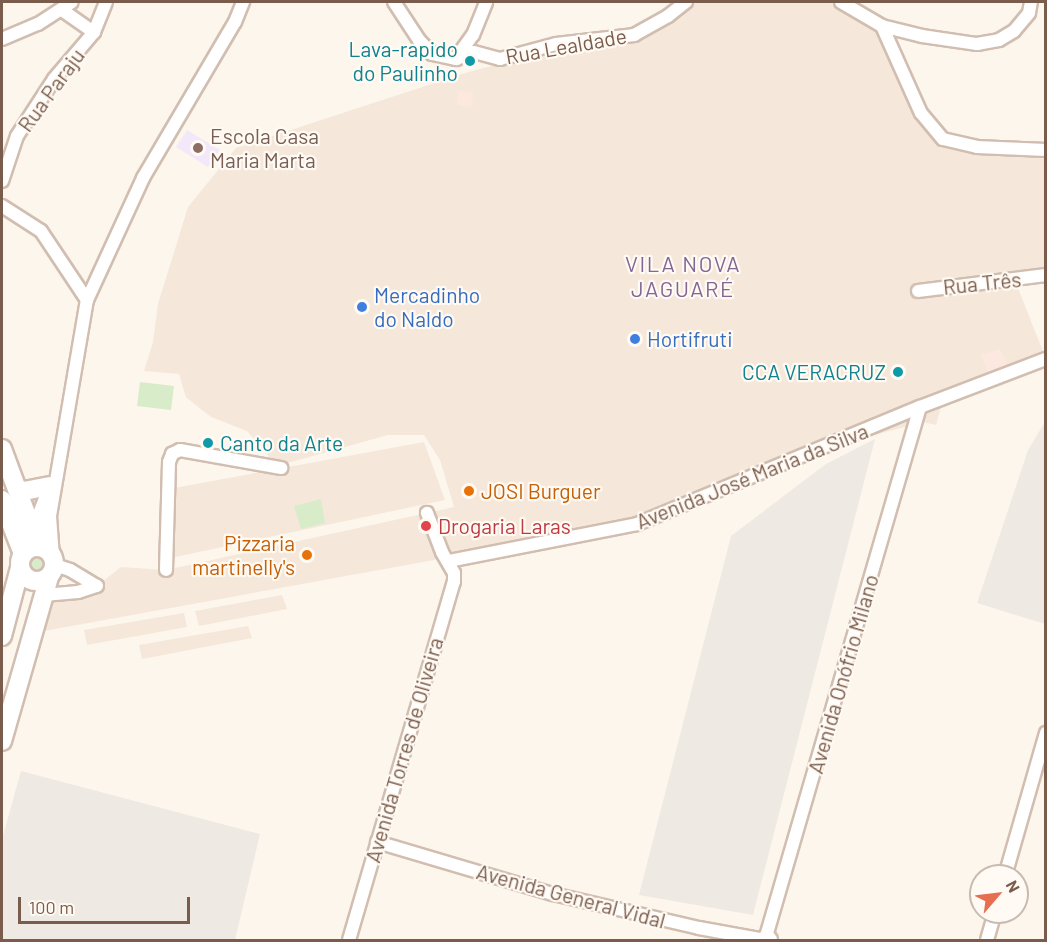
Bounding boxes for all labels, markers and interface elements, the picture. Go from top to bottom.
street label: Rua Lealdade [504,23,628,69]
place label: Lava-rapido do Paulinho [349,36,458,86]
street label: Rua Paraju [12,43,90,137]
marker: Lava-rapido do Paulinho [463,54,477,68]
place label: Escola Casa Maria Marta [210,123,319,173]
marker: Escola Casa Maria Marta [191,141,205,155]
district label: VILA NOVA JAGUARÉ [625,250,741,302]
street label: Rua Três [942,266,1022,300]
place label: Mercadinho do Naldo [374,282,480,332]
marker: Mercadinho do Naldo [355,300,369,314]
place label: Hortifruti [647,326,732,352]
marker: Hortifruti [628,332,642,346]
place label: CCA VERACRUZ [742,359,886,385]
marker: CCA VERACRUZ [891,365,905,379]
street label: Avenida José Maria da Silva [632,418,872,534]
place label: Canto da Arte [220,430,343,456]
marker: Canto da Arte [201,436,215,450]
place label: JOSI Burguer [481,478,601,504]
marker: JOSI Burguer [462,484,476,498]
place label: Drogaria Laras [438,513,571,539]
marker: Drogaria Laras [419,519,433,533]
place label: Pizzaria martinelly's [192,530,295,580]
marker: Pizzaria martinelly's [300,548,314,562]
street label: Avenida Onófrio Milano [802,571,884,777]
street label: Avenida Torres de Oliveira [360,635,448,865]
street label: Avenida General Vidal [474,859,668,933]
north arrow [969,864,1029,924]
text: N [1003,877,1024,895]
scale bar [21,885,194,923]
text: 100 m [29,896,74,918]

